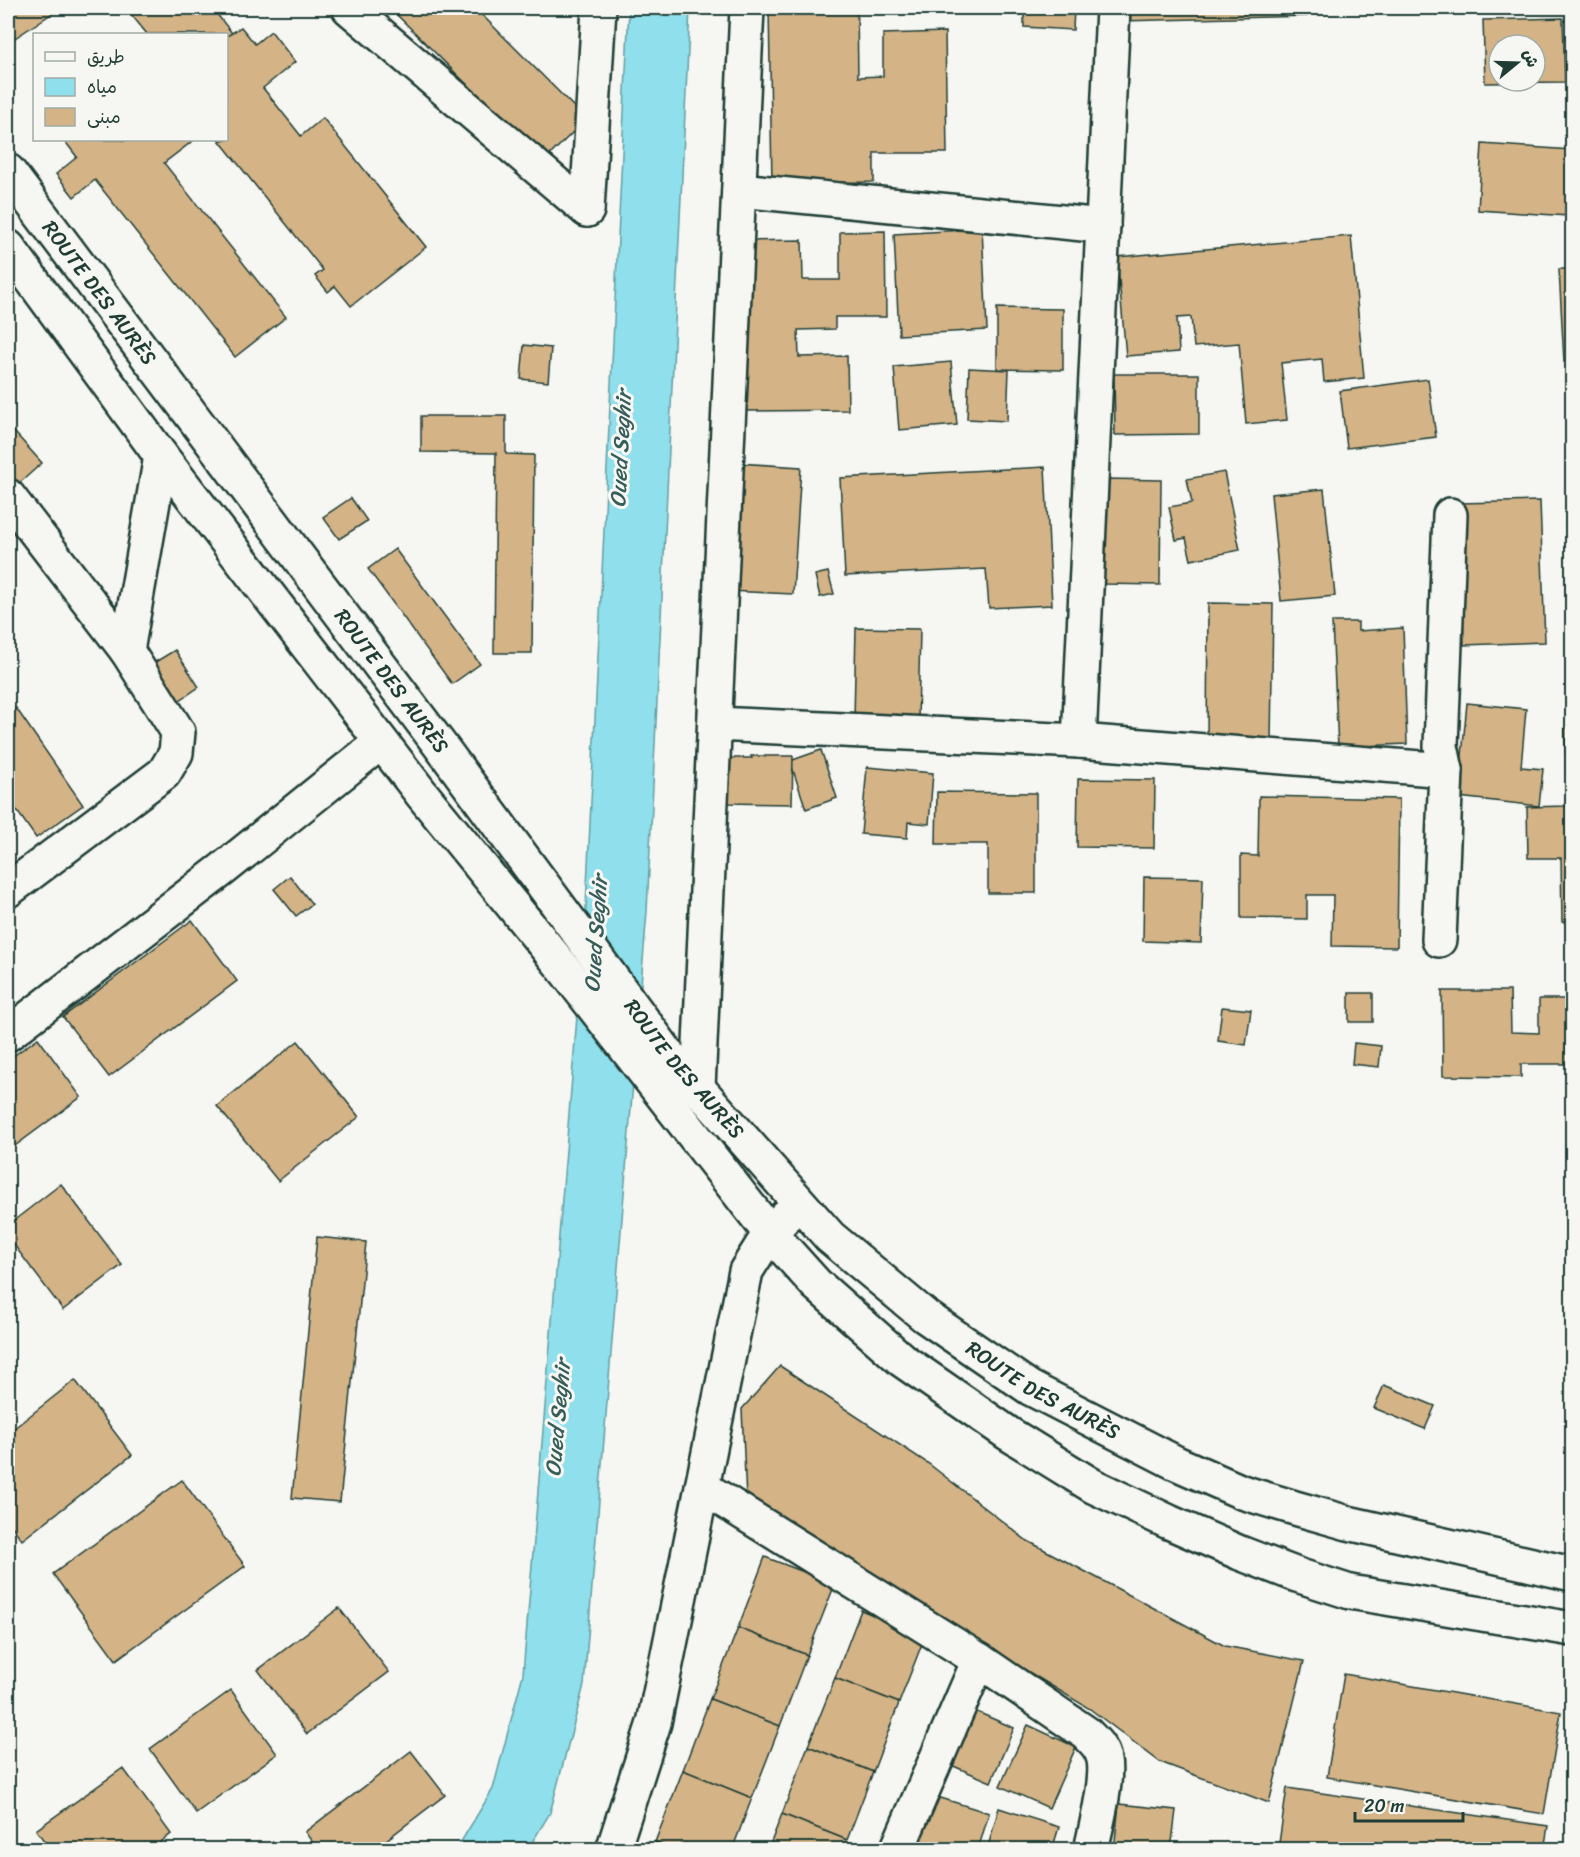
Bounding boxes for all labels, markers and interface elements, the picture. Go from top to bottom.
legend [33,33,228,141]
north arrow [1487,33,1547,93]
text: طريق [87,41,125,73]
text: ش [1514,45,1547,71]
text: مياه [87,71,117,103]
text: مبنى [87,101,121,133]
street label: ROUTE DES AURÈS [32,212,167,373]
water label: Oued Seghir [598,386,643,508]
street label: ROUTE DES AURÈS [324,600,459,762]
water label: Oued Seghir [572,870,619,994]
street label: ROUTE DES AURÈS [614,990,754,1148]
street label: ROUTE DES AURÈS [958,1330,1127,1450]
water label: Oued Seghir [533,1354,582,1478]
scale bar [1355,1785,1463,1823]
text: 20 m [1364,1790,1404,1822]

